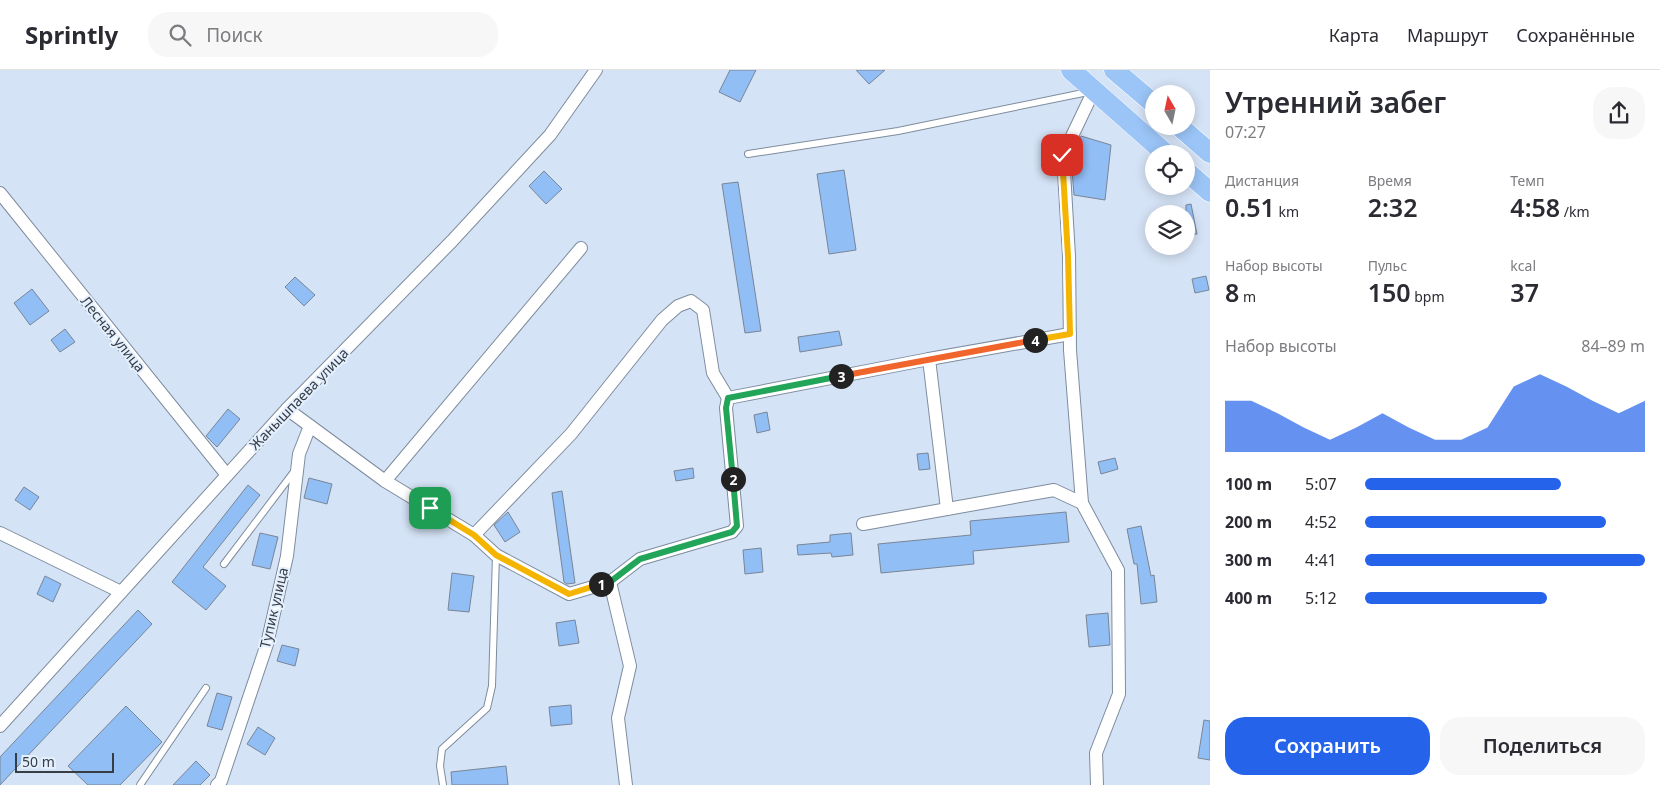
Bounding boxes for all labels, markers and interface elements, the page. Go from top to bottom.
search box [148,12,498,57]
text: Sprintly [25,18,118,51]
icon: search [166,21,194,49]
text: Поиск [206,22,263,48]
text: Карта [1329,23,1379,47]
text: Маршрут [1407,23,1488,47]
text: Сохранённые [1516,23,1635,47]
text: Утренний забег [1225,83,1446,121]
north arrow [1145,85,1195,135]
map controls [1145,85,1195,255]
button: share [1593,87,1645,139]
text: 07:27 [1225,121,1266,143]
pin [1041,134,1083,176]
icon: check [1048,141,1076,169]
button: locate [1145,145,1195,195]
text: Дистанция [1225,171,1299,190]
text: Время [1368,171,1412,190]
text: Темп [1510,171,1545,190]
text: 0.51 [1225,190,1275,224]
text: 2:32 [1368,190,1417,224]
text: 4:58 [1510,190,1560,224]
text: km [1275,202,1299,221]
text: /km [1560,202,1590,221]
button: layers [1145,205,1195,255]
text: Набор высоты [1225,256,1323,275]
text: Пульс [1368,256,1407,275]
text: kcal [1510,256,1536,275]
text: 8 [1225,275,1239,309]
text: 150 [1368,275,1411,309]
text: 37 [1510,275,1539,309]
text: m [1239,287,1256,306]
text: bpm [1411,287,1445,306]
street label: Лесная улица [77,292,150,375]
pin: 4 [1022,328,1048,352]
text: 4 [1031,331,1040,350]
text: Набор высоты [1225,335,1337,357]
text: 84–89 m [1581,335,1645,357]
street label: Жанышпаева улица [245,343,352,454]
pin: 3 [828,364,854,388]
text: 3 [837,367,846,386]
pin: 2 [720,466,746,492]
text: 2 [729,470,738,489]
text: 100 m [1225,473,1272,495]
text: 5:07 [1305,473,1337,495]
pin [409,487,451,529]
icon: arrive [416,494,444,522]
text: 200 m [1225,511,1272,533]
text: 4:52 [1305,511,1337,533]
text: 300 m [1225,549,1272,571]
text: 4:41 [1305,549,1337,571]
street label: Тупик улица [255,566,292,650]
pin: 1 [588,572,614,596]
text: 1 [597,575,606,594]
text: 400 m [1225,587,1272,609]
text: 5:12 [1305,587,1337,609]
button: Сохранить [1225,717,1430,775]
button: Поделиться [1440,717,1645,775]
scale bar [15,750,114,773]
text: 50 m [22,752,55,771]

